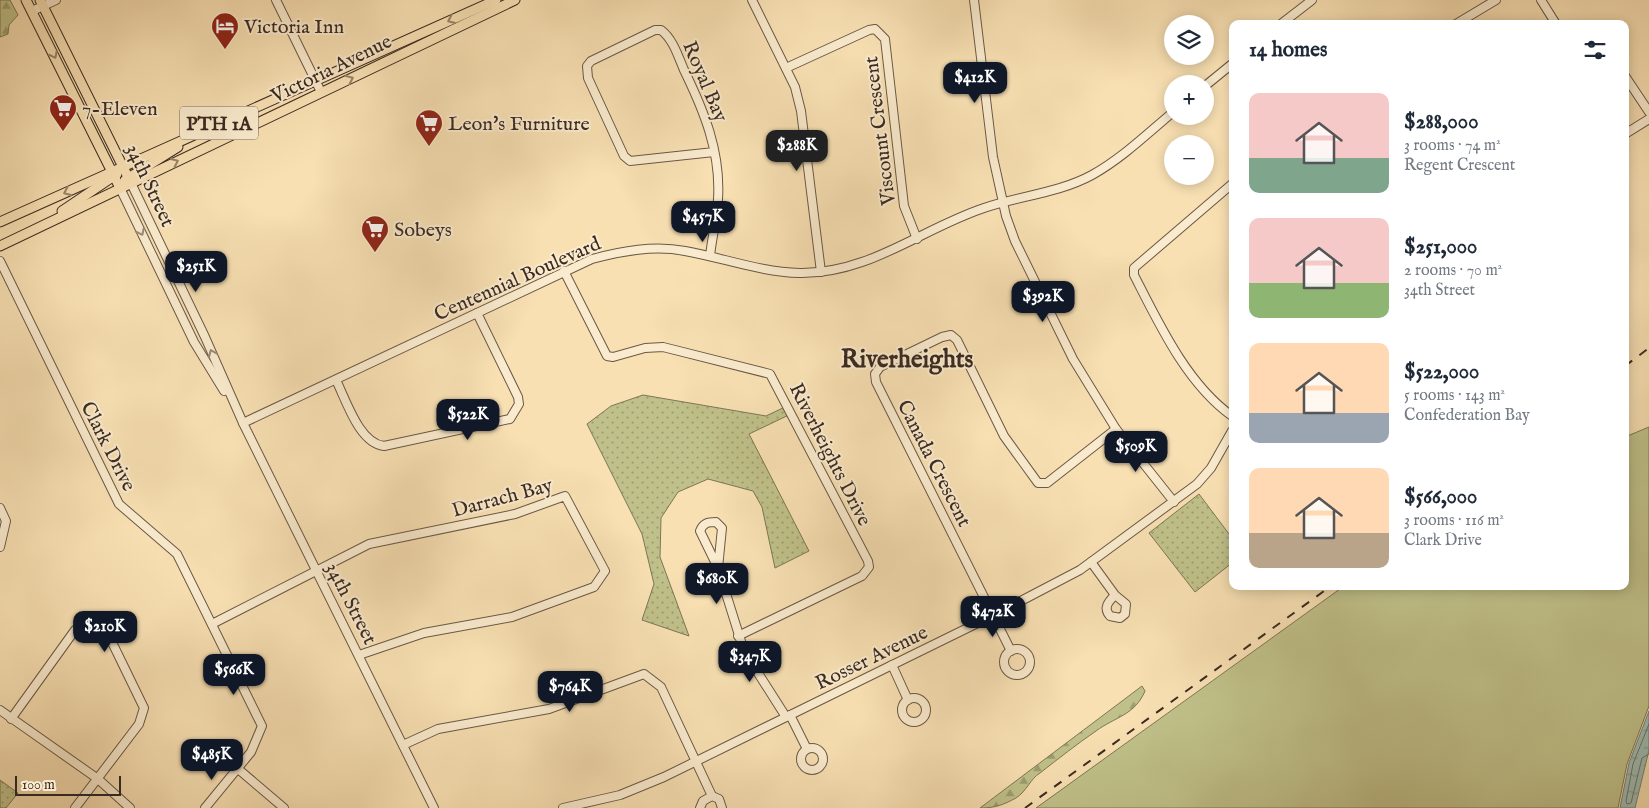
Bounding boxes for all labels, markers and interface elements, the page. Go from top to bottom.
hotel icon: Victoria Inn [210,11,240,50]
one-way arrow [447,13,456,24]
place label: Victoria Inn [243,15,344,40]
map controls [1164,15,1214,185]
button: layers [1164,15,1214,65]
street label: Victoria Avenue [266,29,396,110]
icon: filters [1581,36,1609,64]
street label: Royal Bay [676,37,733,126]
text: 14 homes [1249,37,1327,64]
one-way arrow [48,50,58,59]
street label: Viscount Crescent [859,55,902,208]
pin: $412K [940,62,1010,104]
text: $412K [954,68,996,88]
one-way arrow [345,74,354,85]
button: + [1164,75,1214,125]
supermarket icon: 7-Eleven [48,93,78,132]
place label: 7-Eleven [82,97,158,122]
road number: PTH 1A [180,106,258,140]
supermarket icon: Leon's Furniture [414,108,444,147]
text: $288,000 [1404,109,1478,136]
place label: Leon's Furniture [448,112,590,137]
icon: home [1289,113,1349,173]
pin: $288K [762,130,832,172]
button: − [1164,135,1214,185]
text: $288K [777,136,817,156]
text: 3 rooms · 74 m² [1404,136,1501,156]
street label: 34th Street [120,140,180,231]
text: Regent Crescent [1404,156,1515,176]
one-way arrow [170,158,179,169]
one-way arrow [63,186,72,196]
pin: $457K [668,200,738,243]
text: $457K [682,207,724,227]
supermarket icon: Sobeys [360,214,390,253]
place label: Sobeys [394,218,452,243]
one-way arrow [135,227,145,236]
street label: Centennial Boulevard [430,231,605,327]
text: $251,000 [1404,234,1477,261]
icon: home [1289,238,1349,298]
pin: $251K [161,250,231,293]
text: $251K [176,257,216,277]
text: 2 rooms · 70 m² [1404,261,1502,281]
pin: $392K [1008,280,1078,323]
text: 34th Street [1404,281,1475,301]
text: $392K [1023,287,1063,307]
district label: Riverheights [841,344,973,376]
one-way arrow [208,349,219,358]
text: $522,000 [1404,359,1479,386]
icon: home [1289,363,1349,423]
street label: Riverheights Drive [783,379,876,530]
text: 5 rooms · 143 m² [1404,386,1505,406]
street label: Canada Crescent [891,396,976,531]
street label: Clark Drive [74,398,141,496]
pin: $522K [433,398,503,441]
text: $522K [447,405,489,425]
text: Confederation Bay [1404,406,1530,426]
pin: $509K [1101,430,1171,473]
text: $509K [1115,437,1157,457]
street label: Darrach Bay [449,473,556,524]
text: $566,000 [1404,484,1477,511]
icon: home [1289,488,1349,548]
text: 3 rooms · 116 m² [1404,511,1504,531]
text: Clark Drive [1404,531,1482,551]
street label: 34th Street [319,558,382,649]
pin: $680K [682,562,752,605]
text: $680K [696,569,738,589]
pin: $472K [958,596,1028,638]
text: $472K [972,602,1014,622]
pin: $210K [70,610,140,653]
text: $210K [84,617,126,637]
street label: Rosser Avenue [811,620,932,696]
pin: $347K [715,640,785,683]
text: $347K [729,647,771,667]
pin: $566K [199,654,269,696]
text: $566K [214,660,254,680]
pin: $764K [535,670,605,713]
text: $764K [549,677,591,697]
pin: $485K [177,738,247,781]
text: $485K [192,745,232,765]
scale bar [15,773,121,796]
text: 100 m [22,776,55,794]

